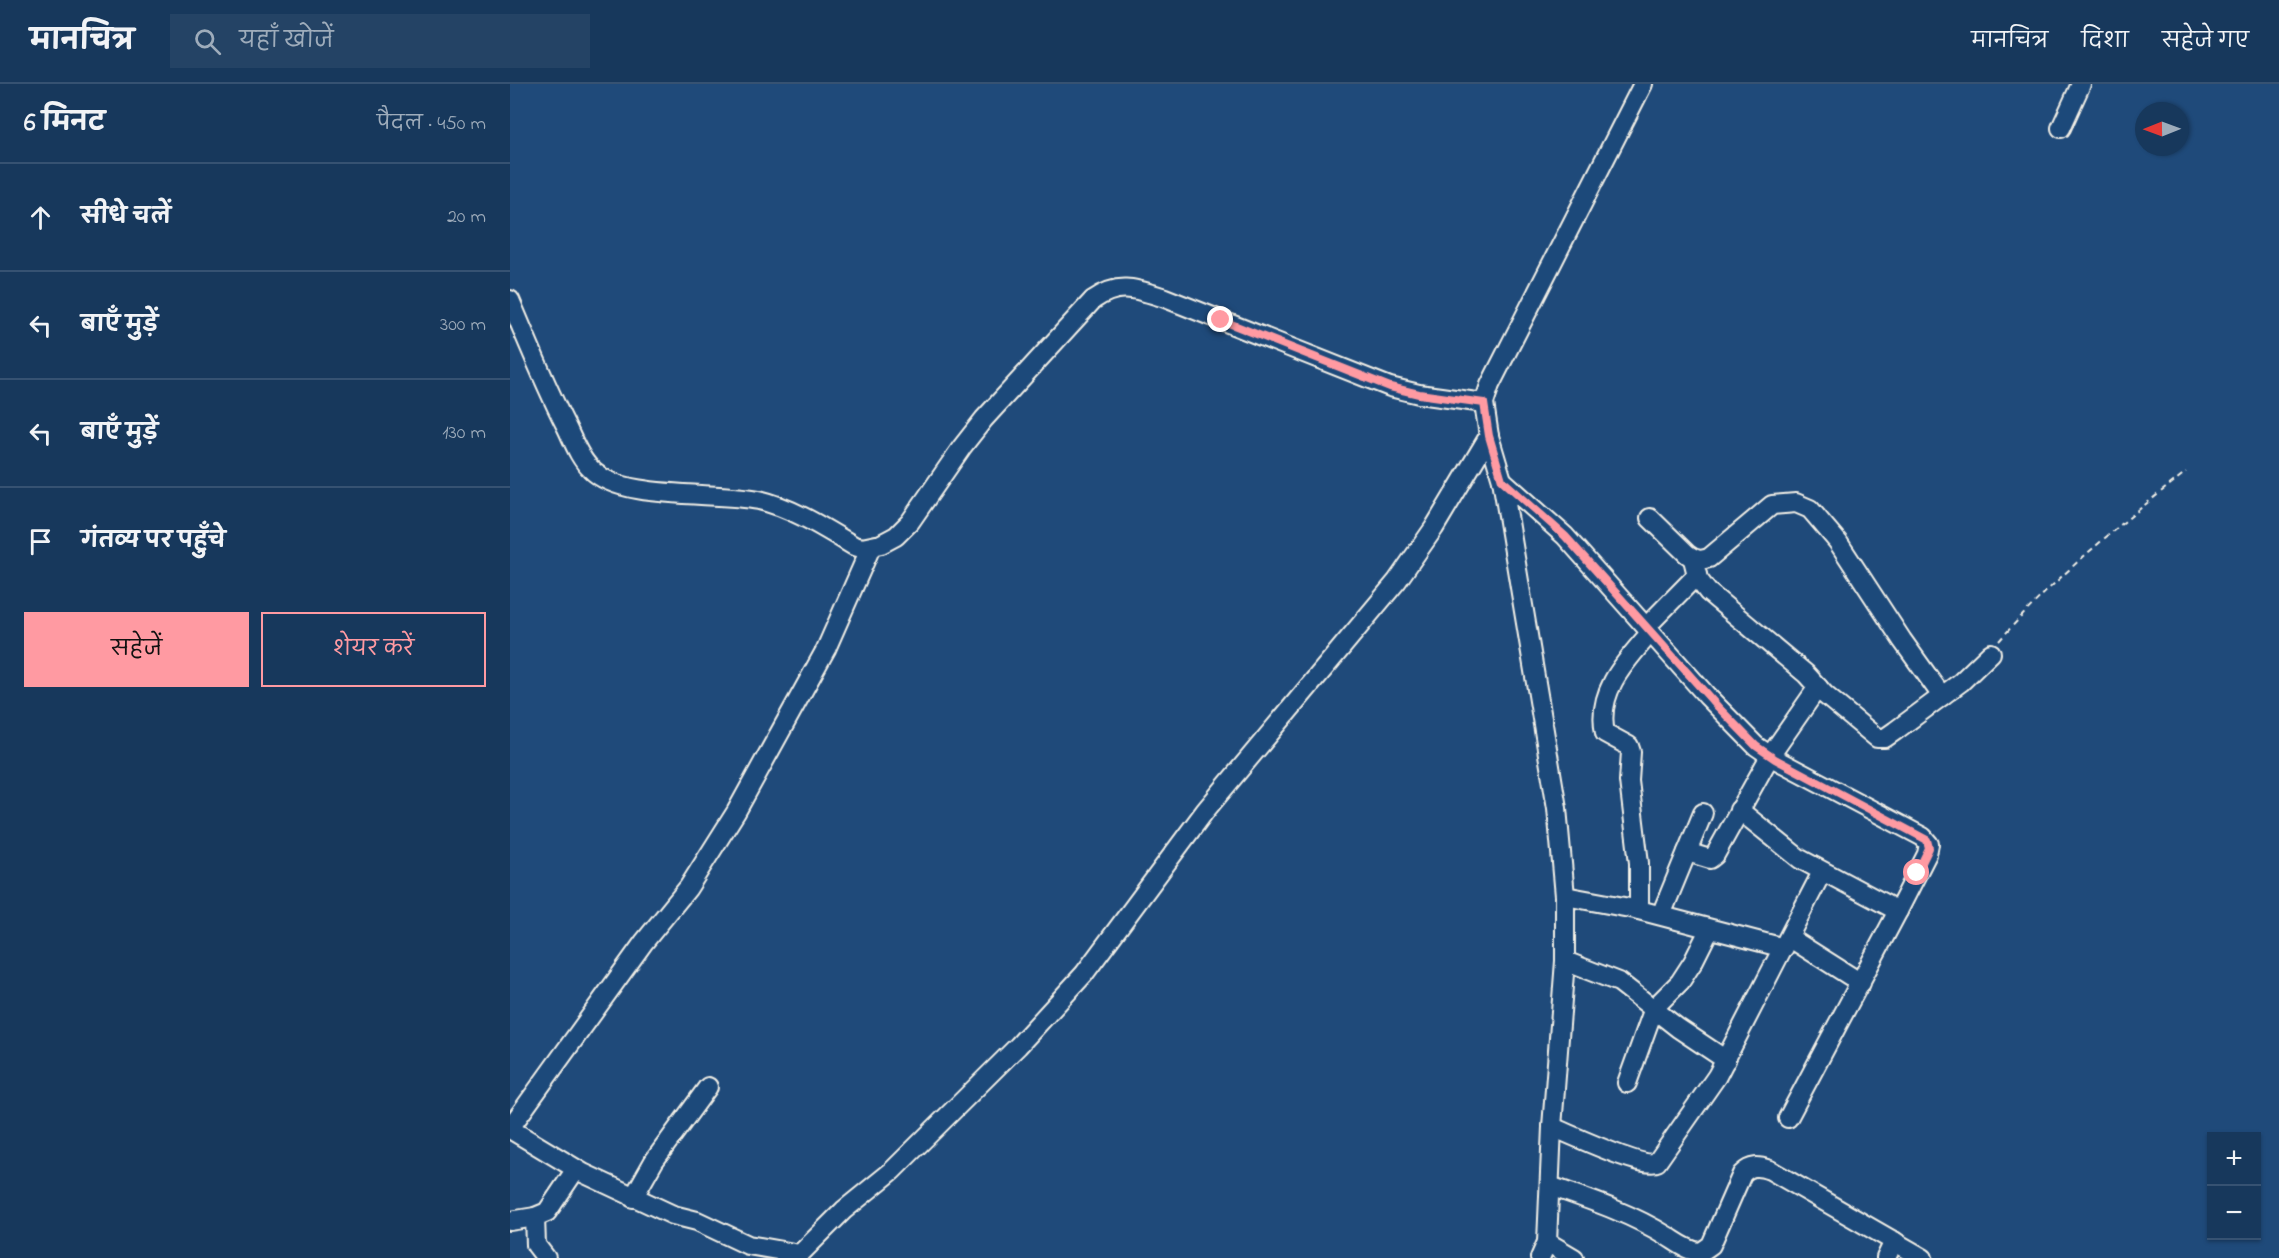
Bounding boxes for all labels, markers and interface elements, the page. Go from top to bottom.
search box [170,14,590,68]
text: मानचित्र [30,22,134,63]
icon: search [191,25,224,58]
text: यहाँ खोजें [239,26,334,58]
text: मानचित्र [1971,27,2048,57]
text: दिशा [2081,27,2129,57]
text: सहेजे गए [2162,27,2249,57]
north arrow [2135,102,2189,156]
text: 6 मिनट [24,105,105,143]
text: पैदल · 450 m [377,110,486,139]
icon: ahead [24,201,57,234]
text: सीधे चलें [81,202,171,234]
text: 20 m [447,203,486,232]
route end [1207,306,1233,332]
icon: left [24,309,57,342]
text: बाएँ मुड़ें [81,310,158,342]
text: 300 m [440,311,486,340]
icon: left [24,417,57,450]
text: बाएँ मुड़ें [81,418,158,450]
text: 130 m [442,419,486,448]
icon: arrive [24,525,57,558]
text: गंतव्य पर पहुँचे [81,526,226,558]
button: सहेजें [24,612,249,687]
button: शेयर करें [261,612,486,687]
route start [1903,859,1929,885]
map controls [2207,1132,2261,1240]
button: + [2207,1132,2261,1186]
button: − [2207,1186,2261,1240]

